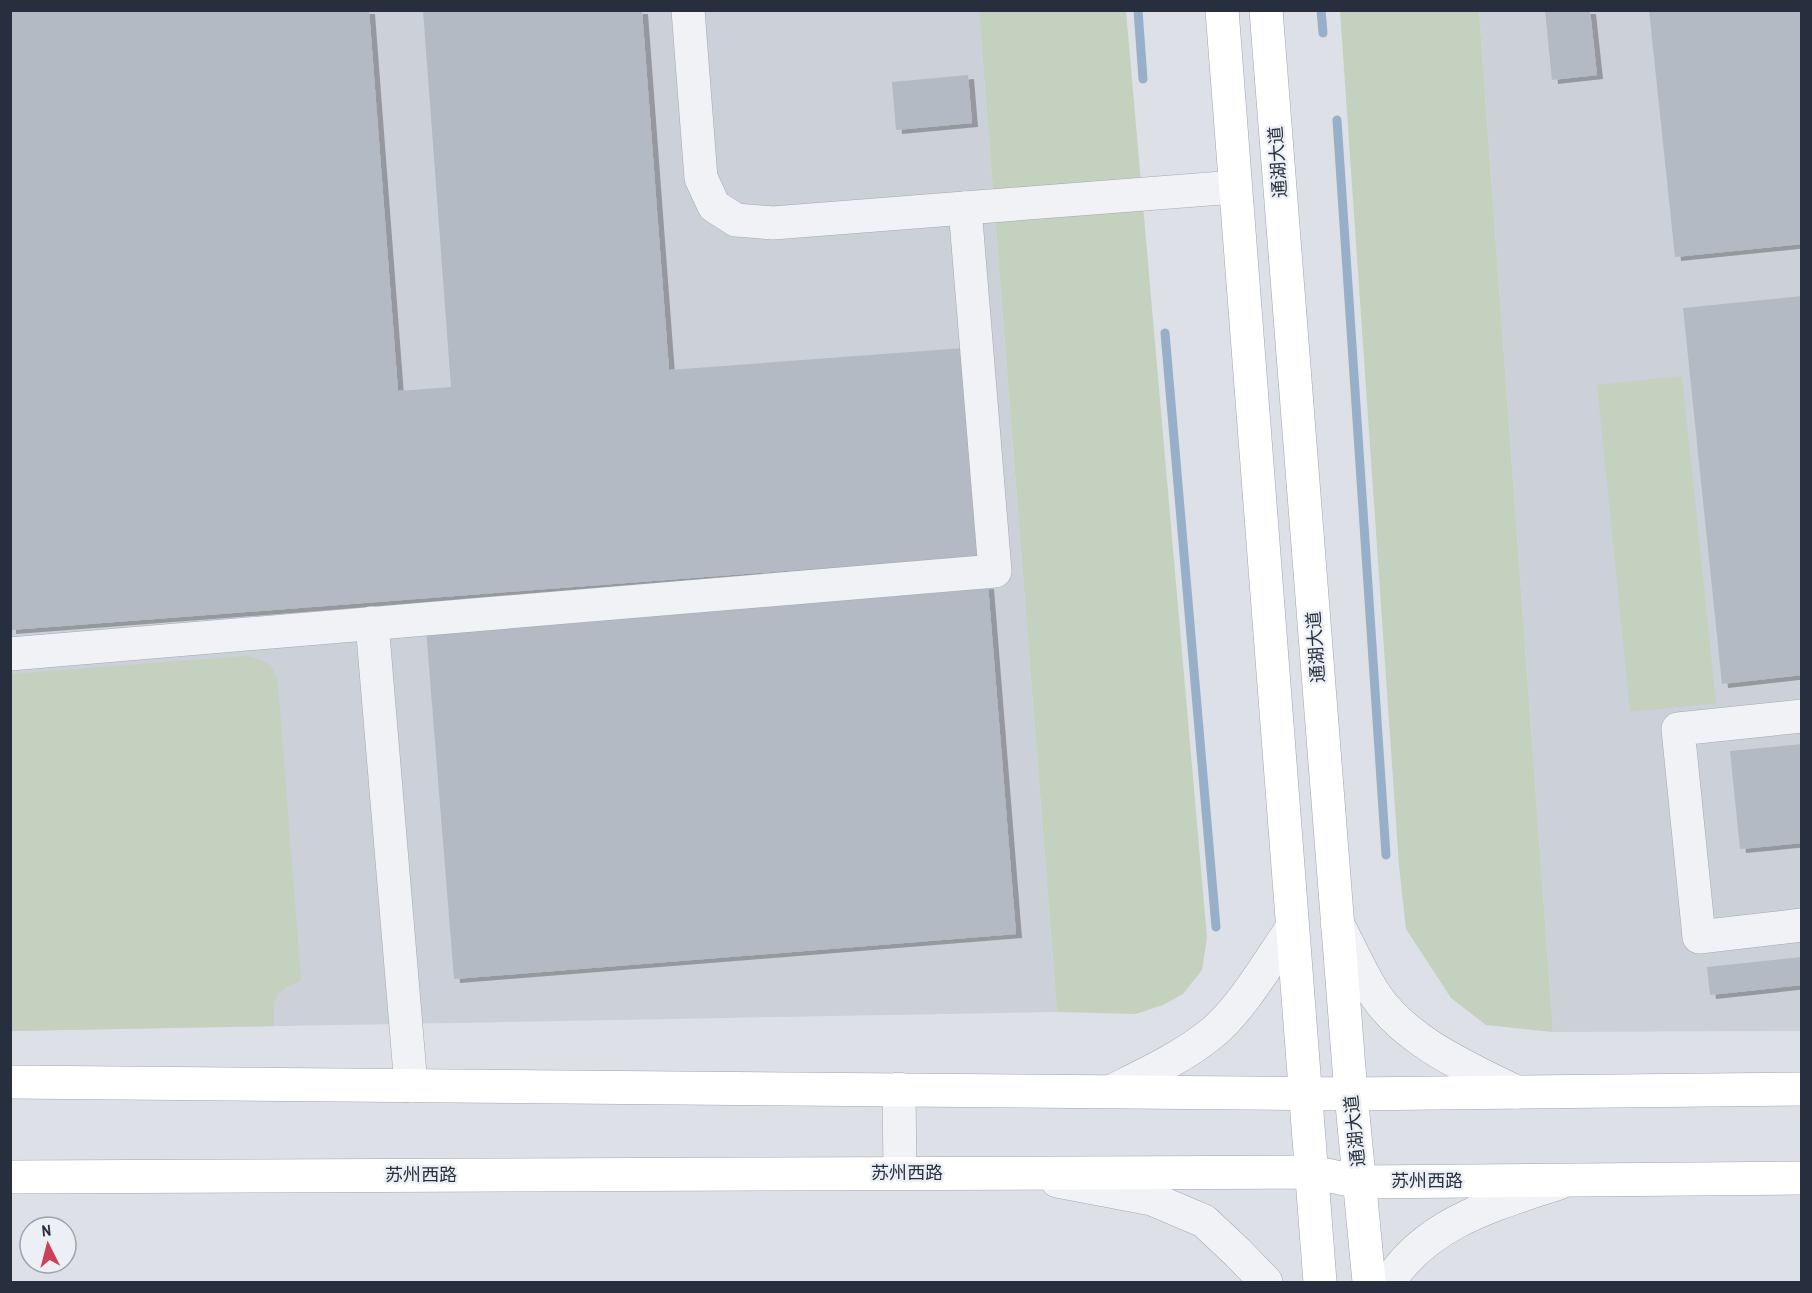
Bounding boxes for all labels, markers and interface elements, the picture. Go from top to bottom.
street label: 通湖大道 [1263,125,1292,199]
street label: 通湖大道 [1301,610,1330,684]
street label: 通湖大道 [1338,1094,1371,1168]
street label: 苏州西路 [871,1160,943,1185]
street label: 苏州西路 [385,1162,457,1187]
street label: 苏州西路 [1391,1168,1463,1193]
north arrow [18,1215,78,1275]
text: N [41,1219,52,1242]

